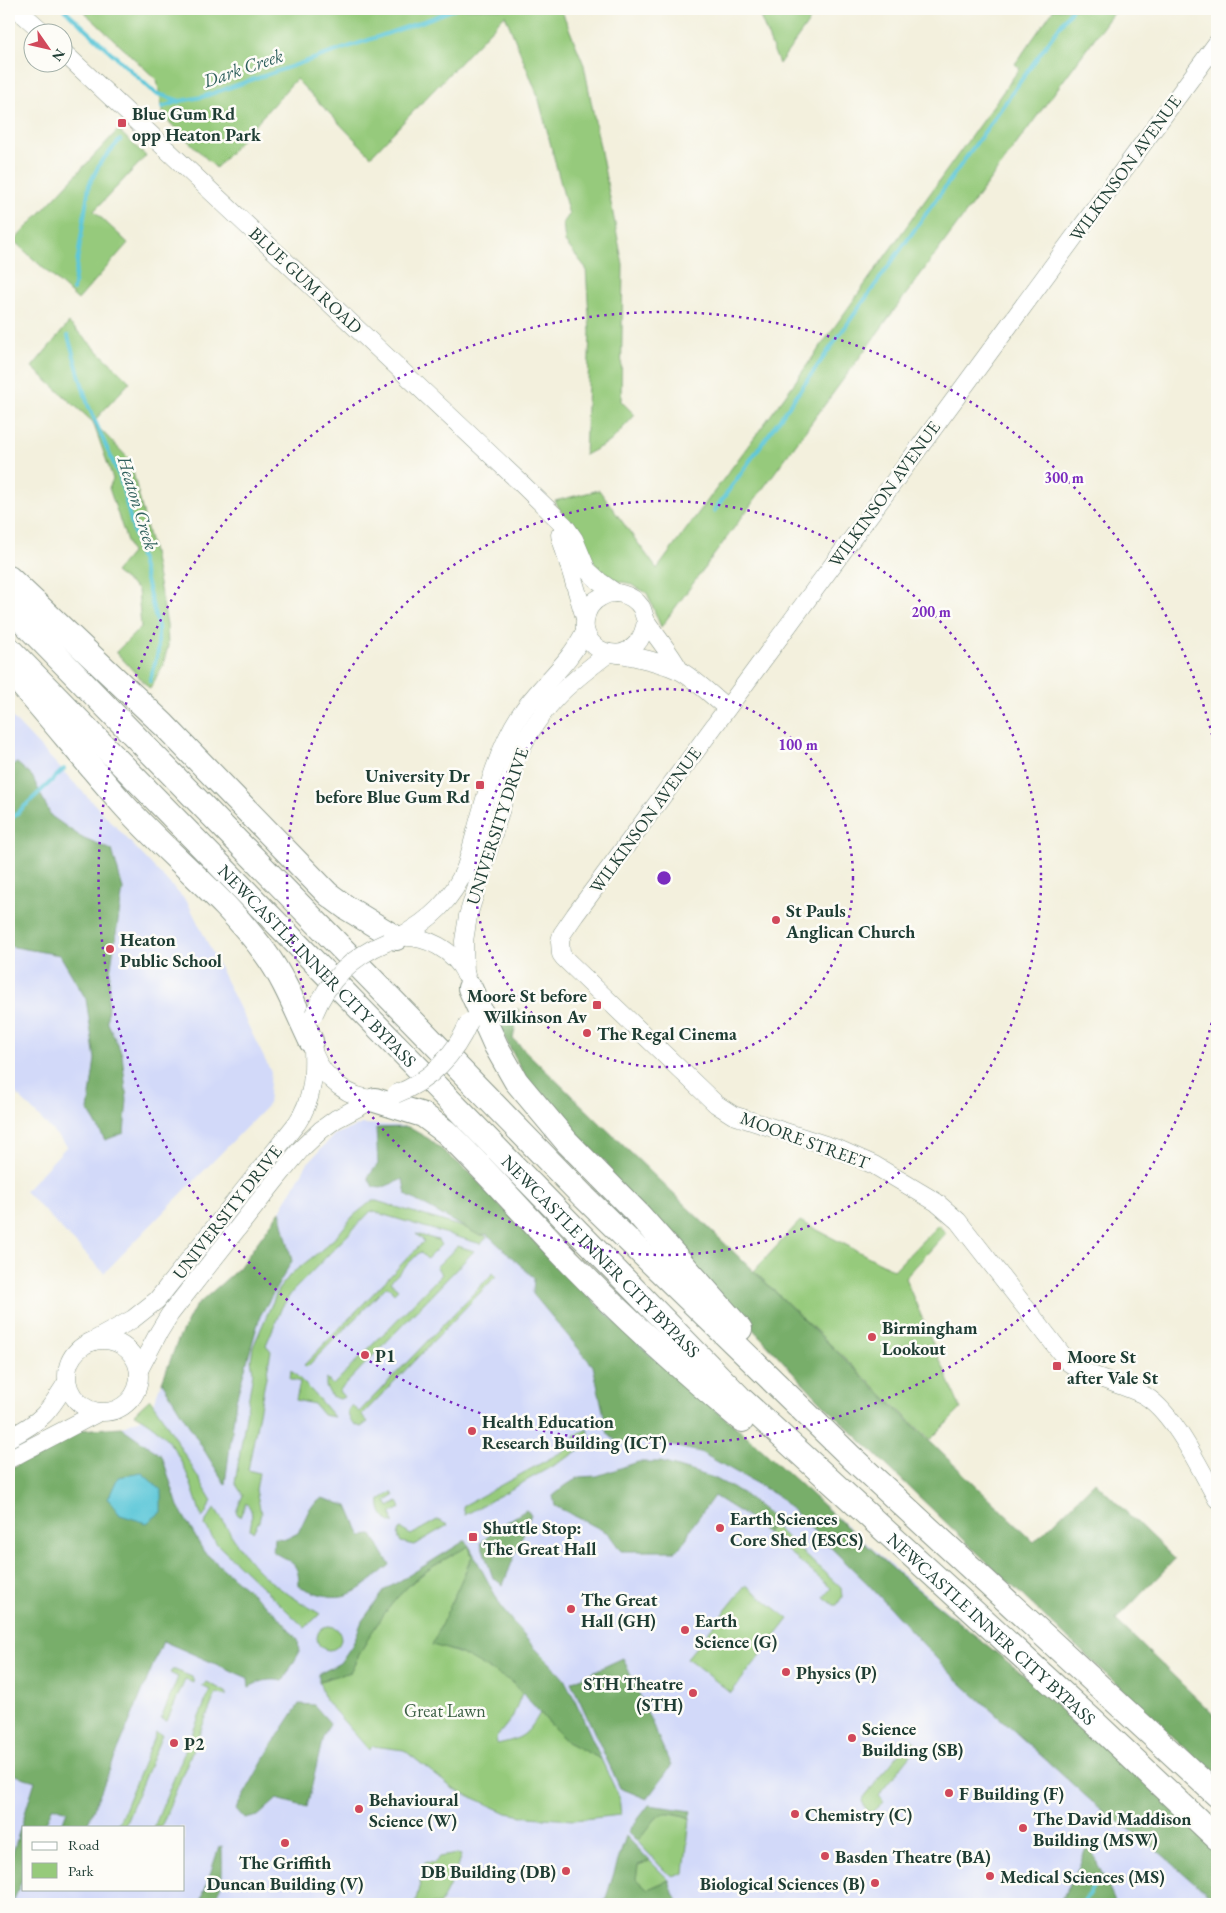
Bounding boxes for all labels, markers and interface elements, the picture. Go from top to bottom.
north arrow [22,22,72,72]
water label: Dark Creek [199,43,287,94]
text: N [48,46,69,66]
street label: WILKINSON AVENUE [1064,90,1186,246]
place label: Blue Gum Rd opp Heaton Park [132,102,262,146]
marker: Blue Gum Rd opp Heaton Park [116,117,128,129]
street label: BLUE GUM ROAD [245,222,367,338]
street label: WILKINSON AVENUE [823,416,945,572]
water label: Heaton Creek [112,452,164,553]
text: 300 m [1044,468,1084,487]
text: 200 m [911,602,951,621]
text: 100 m [778,735,818,754]
street label: WILKINSON AVENUE [584,742,706,898]
street label: UNIVERSITY DRIVE [461,744,533,908]
place label: University Dr before Blue Gum Rd [315,764,471,808]
marker: University Dr before Blue Gum Rd [474,779,486,791]
street label: NEWCASTLE INNER CITY BYPASS [214,859,422,1072]
centre of rings [655,869,673,887]
place label: St Pauls Anglican Church [785,899,915,943]
marker: St Pauls Anglican Church [770,914,782,926]
place label: Heaton Public School [120,928,222,972]
marker: Heaton Public School [104,943,116,955]
place label: Moore St before Wilkinson Av [467,984,587,1028]
marker: Moore St before Wilkinson Av [591,999,603,1011]
place label: The Regal Cinema [597,1022,737,1045]
marker: The Regal Cinema [581,1027,593,1039]
street label: MOORE STREET [737,1106,874,1174]
street label: UNIVERSITY DRIVE [167,1140,287,1284]
street label: NEWCASTLE INNER CITY BYPASS [497,1150,705,1362]
place label: Birmingham Lookout [882,1316,978,1360]
marker: Birmingham Lookout [866,1331,878,1343]
place label: P1 [375,1344,395,1367]
place label: Moore St after Vale St [1067,1345,1158,1389]
marker: P1 [359,1349,371,1361]
marker: Moore St after Vale St [1051,1360,1063,1372]
place label: Health Education Research Building (ICT) [482,1410,667,1454]
marker: Health Education Research Building (ICT) [466,1425,478,1437]
place label: Earth Sciences Core Shed (ESCS) [730,1507,863,1551]
place label: Shuttle Stop: The Great Hall [483,1516,596,1560]
marker: Earth Sciences Core Shed (ESCS) [714,1522,726,1534]
street label: NEWCASTLE INNER CITY BYPASS [883,1527,1101,1730]
marker: Shuttle Stop: The Great Hall [467,1531,479,1543]
place label: The Great Hall (GH) [581,1588,658,1632]
marker: The Great Hall (GH) [565,1603,577,1615]
place label: Earth Science (G) [695,1609,777,1653]
marker: Earth Science (G) [679,1624,691,1636]
place label: Physics (P) [796,1661,877,1684]
marker: Physics (P) [780,1666,792,1678]
place label: STH Theatre (STH) [583,1672,683,1716]
marker: STH Theatre (STH) [687,1687,699,1699]
park label: Great Lawn [404,1699,486,1722]
place label: Science Building (SB) [862,1717,963,1761]
place label: P2 [184,1732,205,1755]
marker: Science Building (SB) [846,1732,858,1744]
marker: P2 [168,1737,180,1749]
place label: F Building (F) [959,1782,1064,1805]
marker: F Building (F) [943,1787,955,1799]
place label: Behavioural Science (W) [369,1788,459,1832]
marker: Behavioural Science (W) [353,1803,365,1815]
place label: Chemistry (C) [805,1803,912,1826]
place label: The David Maddison Building (MSW) [1033,1807,1191,1851]
marker: Chemistry (C) [789,1808,801,1820]
marker: The David Maddison Building (MSW) [1017,1822,1029,1834]
legend [22,1826,185,1890]
text: Road [68,1835,100,1854]
marker: The Griffith Duncan Building (V) [279,1837,291,1849]
place label: Basden Theatre (BA) [835,1845,991,1868]
marker: Basden Theatre (BA) [819,1850,831,1862]
place label: The Griffith Duncan Building (V) [206,1851,364,1895]
place label: DB Building (DB) [421,1860,556,1883]
text: Park [68,1861,95,1880]
marker: DB Building (DB) [560,1865,572,1877]
place label: Medical Sciences (MS) [1000,1865,1165,1888]
marker: Medical Sciences (MS) [984,1870,996,1882]
place label: Biological Sciences (B) [700,1872,865,1895]
marker: Biological Sciences (B) [869,1877,881,1889]

